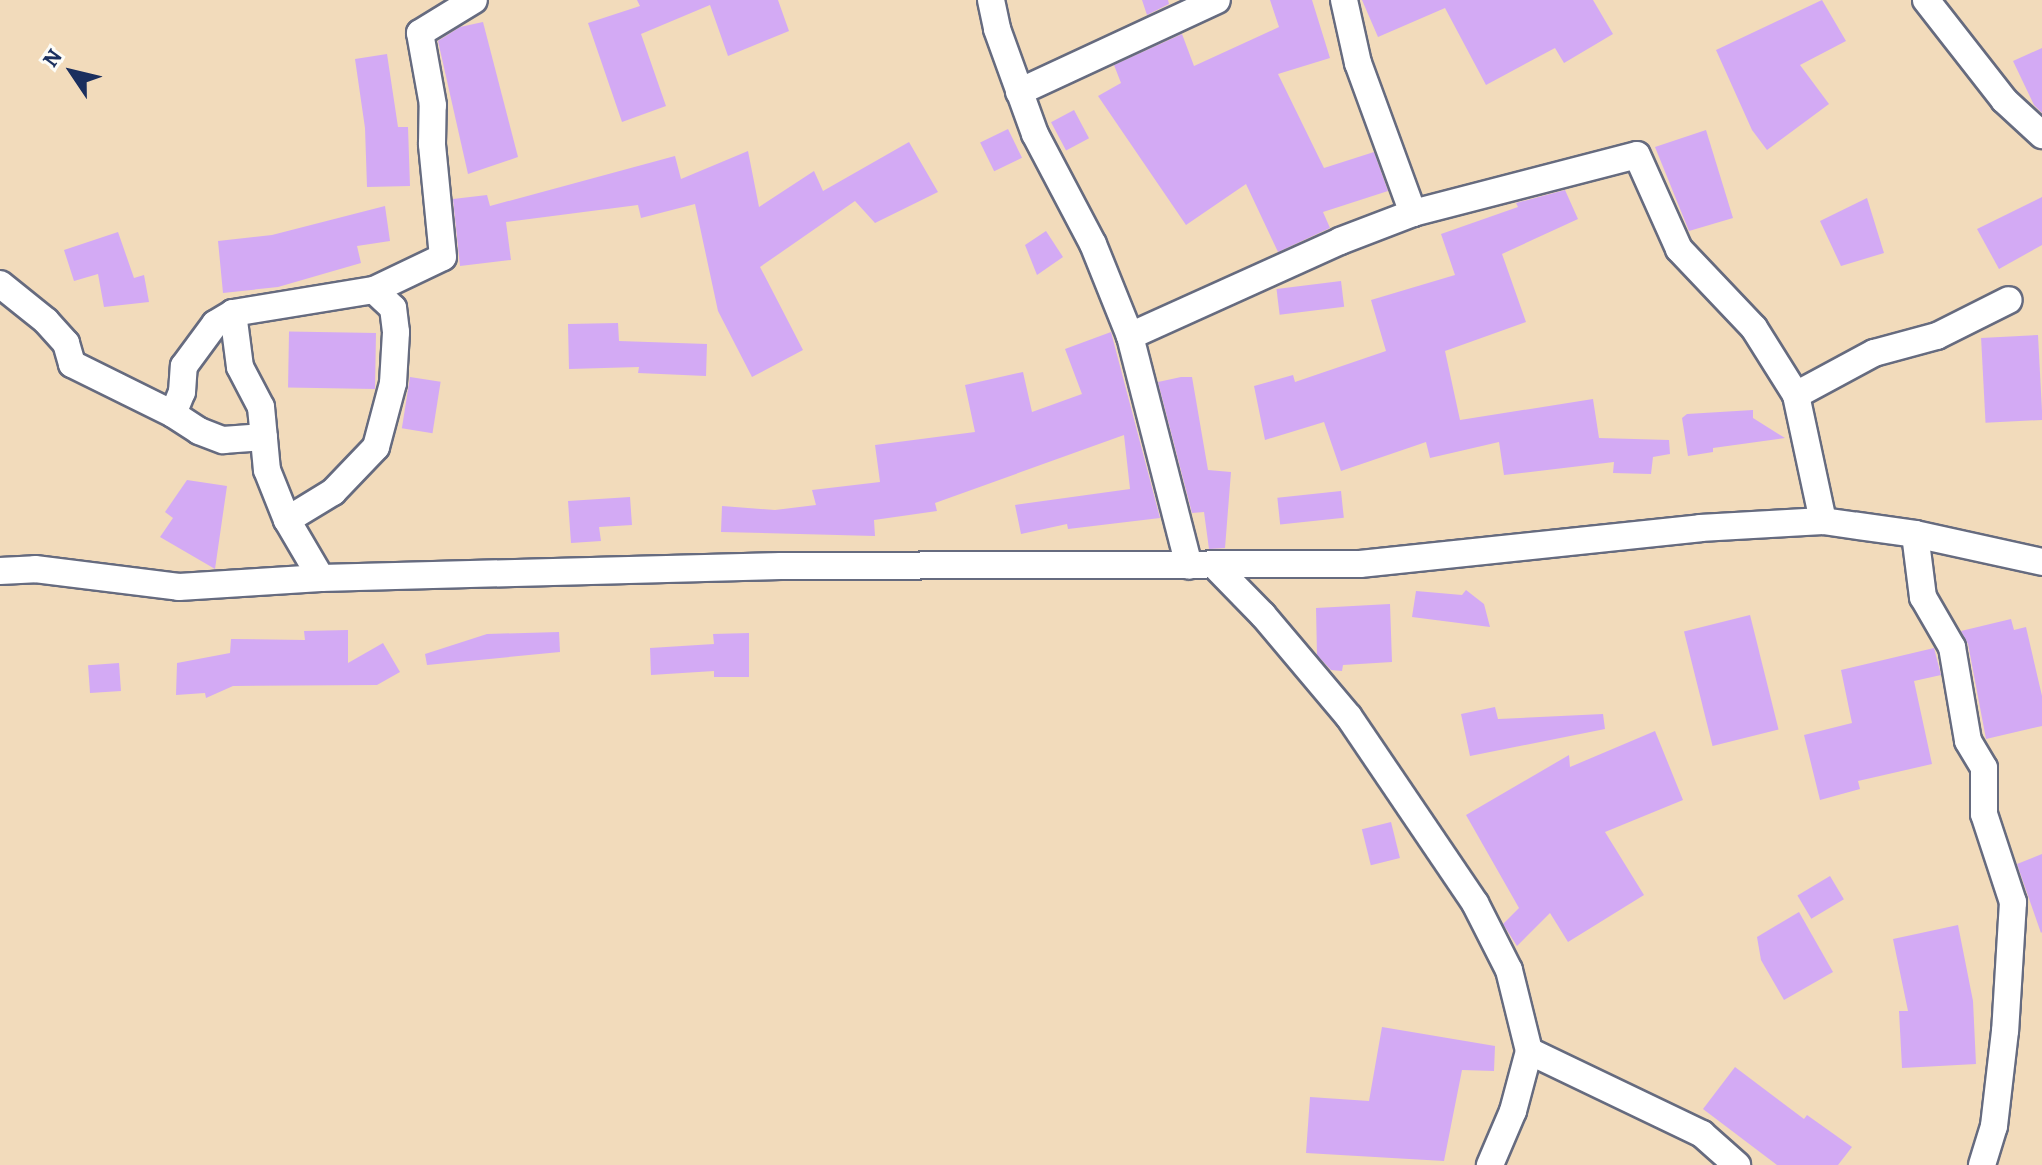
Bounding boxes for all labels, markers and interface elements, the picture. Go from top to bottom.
north arrow [32,32,112,112]
text: N [35,43,69,73]

